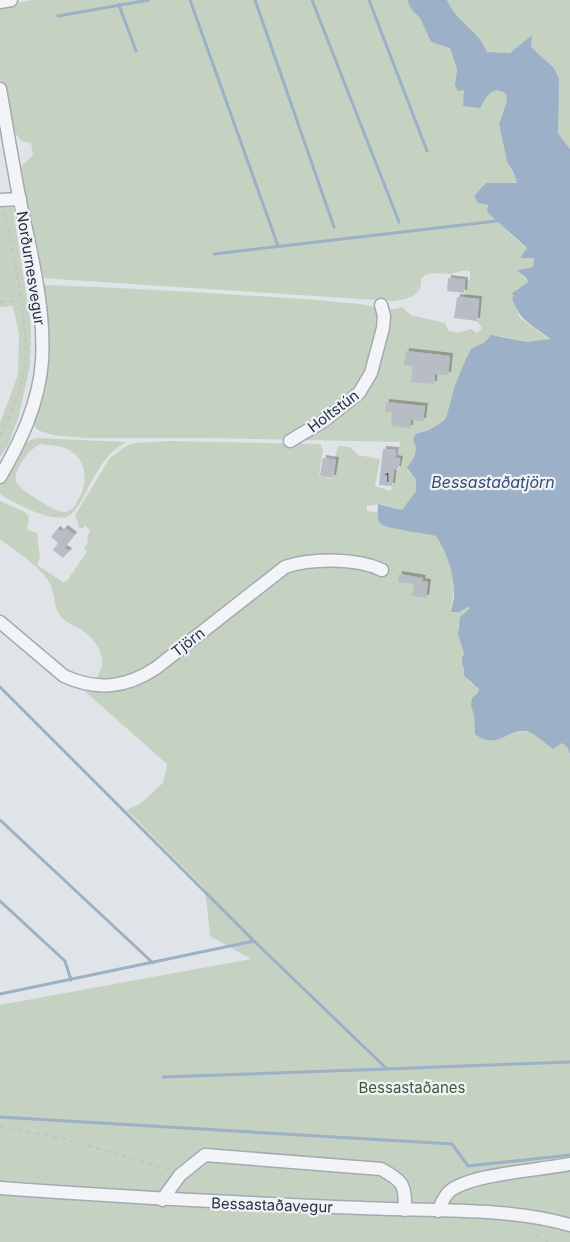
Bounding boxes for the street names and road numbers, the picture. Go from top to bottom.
street label: Norðurnesvegur [13,210,49,327]
street label: Holtstún [304,386,362,436]
street label: Tjörn [168,623,208,661]
street label: Bessastaðavegur [211,1193,334,1217]

